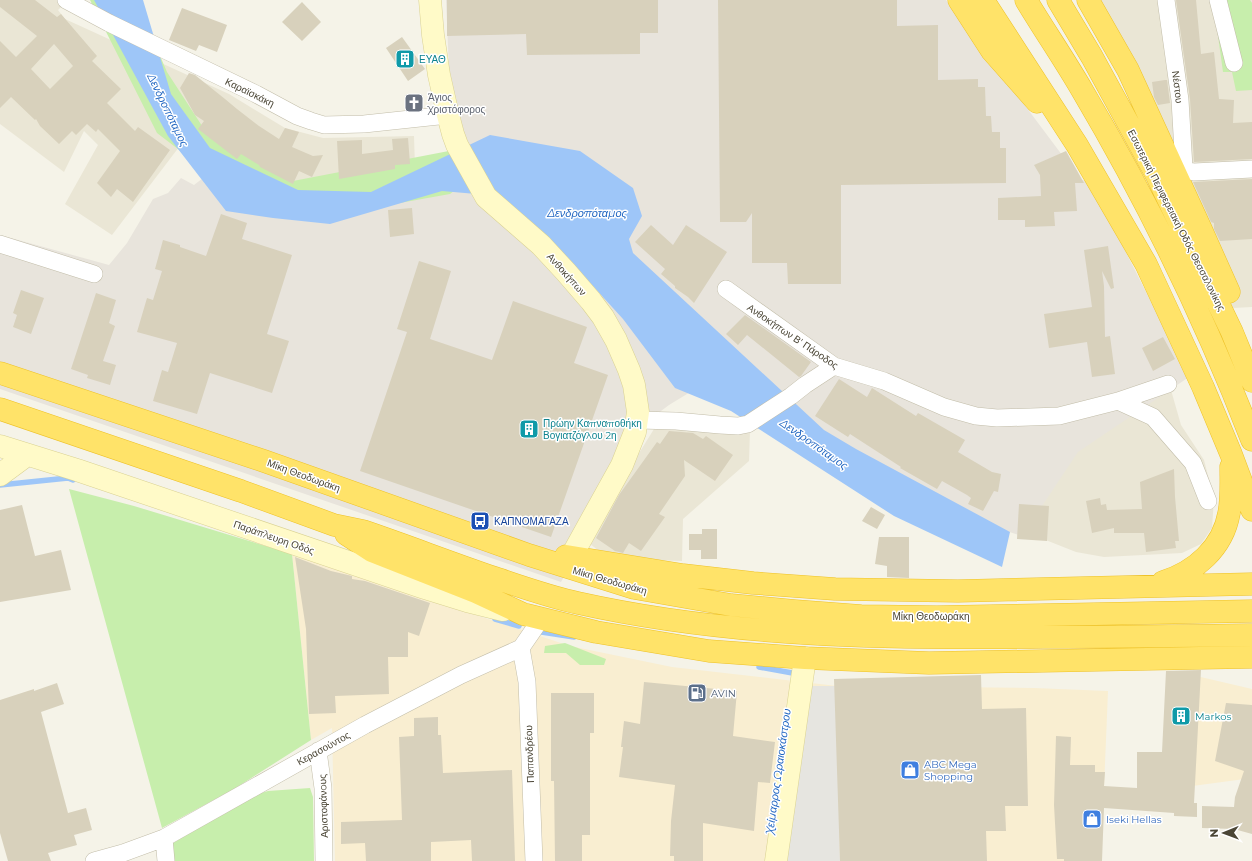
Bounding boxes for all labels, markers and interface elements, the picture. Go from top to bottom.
building icon: ΕΥΑΘ [394,48,416,70]
place label: ΕΥΑΘ [419,53,446,66]
water label: Δενδροπόταμος [144,70,192,149]
street label: Νέστου [1169,70,1186,104]
street label: Καραϊσκάκη [223,75,277,110]
place label: Άγιος Χριστόφορος [426,91,486,116]
church icon: Άγιος Χριστόφορος [403,92,425,114]
street label: Εσωτερική Περιφερειακή Οδός Θεσσαλονίκης [1125,127,1228,313]
water label: Δενδροπόταμος [546,206,628,220]
street label: Ανθοκήπων [544,250,589,298]
street label: Ανθοκήπων Β' Πάροδος [745,301,841,372]
water label: Δενδροπόταμος [777,415,851,473]
place label: Πρώην Καπναποθήκη Βογιατζόγλου 2η [543,417,642,442]
building icon: Πρώην Καπναποθήκη Βογιατζόγλου 2η [518,418,540,440]
street label: Μίκη Θεοδωράκη [265,456,342,495]
bus stop icon: ΚΑΠΝΟΜΑΓΑΖΑ [469,510,491,532]
place label: ΚΑΠΝΟΜΑΓΑΖΑ [494,515,569,528]
street label: Παράπλευρη Οδός [232,518,316,557]
street label: Μίκη Θεοδωράκη [571,564,649,597]
street label: Μίκη Θεοδωράκη [893,610,969,623]
fuel station icon: AVIN [686,682,708,704]
place label: AVIN [711,687,736,700]
building icon: Markos [1170,705,1192,727]
water label: Χείμαρρος Ωραιοκάστρου [762,708,794,836]
place label: Markos [1195,710,1231,723]
street label: Παπανδρέου [522,725,537,783]
street label: Κερασούντος [294,728,352,768]
place label: ABC Mega Shopping [924,758,977,783]
shop icon: ABC Mega Shopping [899,759,921,781]
street label: Αριστοφάνoυς [316,774,331,838]
shop icon: Iseki Hellas [1081,808,1103,830]
place label: Iseki Hellas [1106,813,1162,826]
north arrow [1204,813,1244,853]
text: N [1207,829,1221,838]

